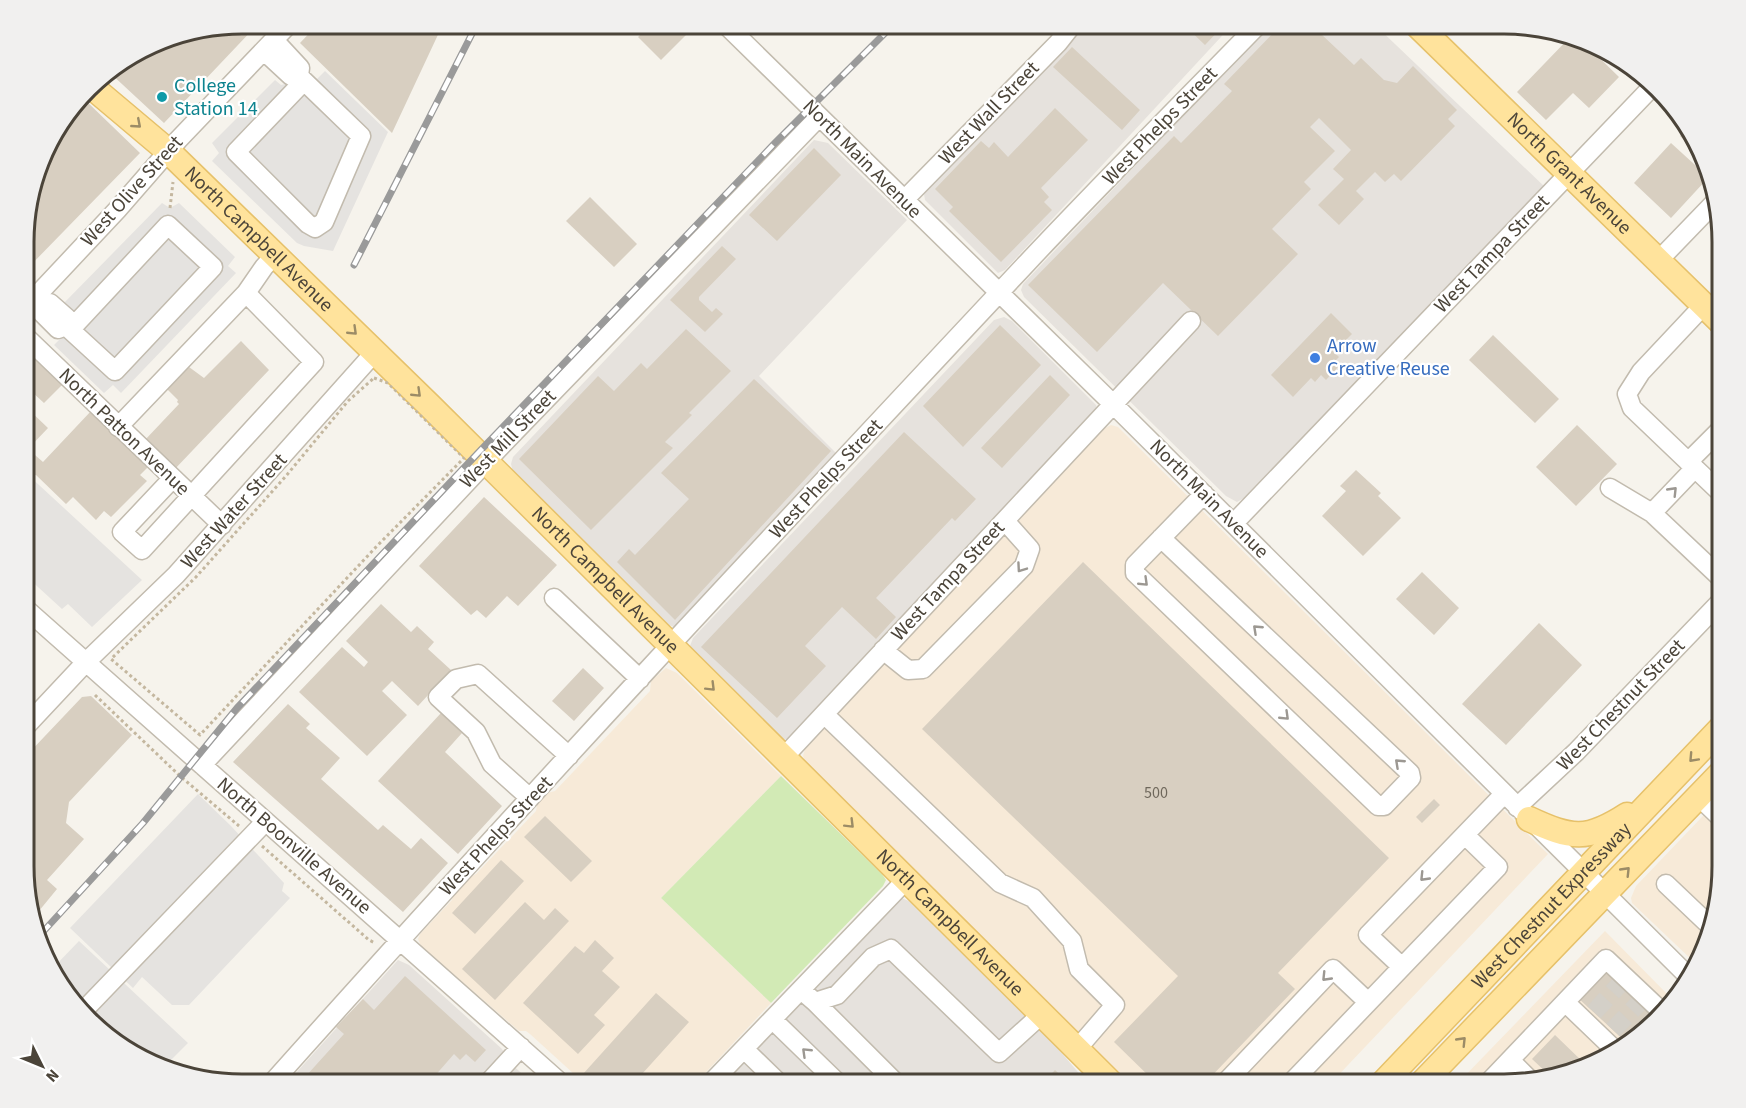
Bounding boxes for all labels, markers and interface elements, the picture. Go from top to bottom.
street label: West Wall Street [932,55,1046,171]
street label: West Phelps Street [1096,60,1224,192]
place label: College Station 14 [174,72,258,123]
marker: College Station 14 [155,90,169,104]
street label: North Main Avenue [796,93,928,225]
street label: North Grant Avenue [1500,106,1638,241]
one-way arrow [130,117,141,128]
street label: West Olive Street [74,129,190,253]
street label: North Campbell Avenue [178,160,340,319]
street label: West Tampa Street [1428,188,1556,320]
one-way arrow [346,324,357,335]
place label: Arrow Creative Reuse [1327,332,1450,383]
marker: Arrow Creative Reuse [1308,351,1322,365]
street label: North Patton Avenue [52,362,196,502]
street label: West Mill Street [453,383,563,495]
one-way arrow [410,386,420,397]
street label: West Phelps Street [763,413,889,545]
street label: North Main Avenue [1143,433,1275,565]
street label: West Water Street [174,447,294,575]
one-way arrow [1666,487,1677,497]
street label: North Campbell Avenue [525,500,686,660]
street label: West Tampa Street [885,514,1011,647]
one-way arrow [1017,561,1028,572]
one-way arrow [1136,574,1147,585]
one-way arrow [1254,625,1264,636]
street label: West Chestnut Street [1550,633,1692,777]
one-way arrow [704,680,715,691]
one-way arrow [1277,709,1288,720]
one-way arrow [1689,751,1700,762]
one-way arrow [1396,759,1407,770]
street label: West Phelps Street [433,770,559,902]
street label: North Boonville Avenue [211,771,377,921]
house number: 500 [1144,782,1168,804]
street label: West Chestnut Expressway [1465,816,1638,996]
one-way arrow [843,817,854,828]
street label: North Campbell Avenue [870,843,1030,1003]
one-way arrow [1619,867,1630,878]
one-way arrow [1421,869,1432,880]
one-way arrow [1322,970,1333,980]
north arrow [12,1036,72,1096]
one-way arrow [1454,1038,1465,1049]
one-way arrow [802,1048,813,1059]
text: N [41,1064,64,1087]

